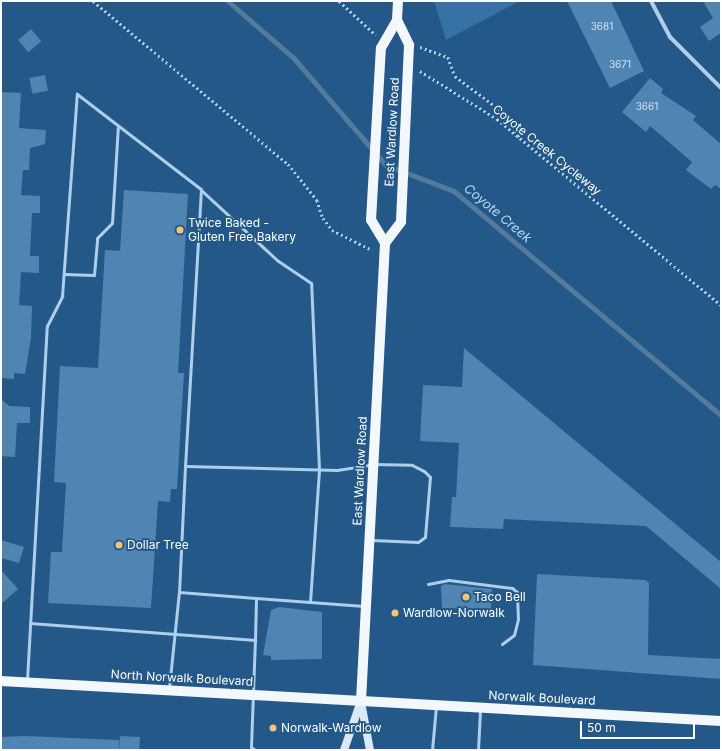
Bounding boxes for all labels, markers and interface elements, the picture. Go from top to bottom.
house number: 3681 [591,21,613,33]
house number: 3671 [609,59,631,71]
street label: East Wardlow Road [382,77,402,187]
house number: 3661 [636,101,658,113]
street label: Coyote Creek Cycleway [490,102,604,198]
water label: Coyote Creek [461,180,535,246]
place label: Twice Baked - Gluten Free Bakery [188,216,296,244]
marker: Twice Baked - Gluten Free Bakery [175,225,185,235]
street label: East Wardlow Road [350,416,370,526]
place label: Dollar Tree [127,538,189,552]
marker: Dollar Tree [114,540,124,550]
place label: Taco Bell [474,590,526,604]
marker: Taco Bell [461,592,471,602]
place label: Wardlow-Norwalk [403,606,505,620]
marker: Wardlow-Norwalk [390,608,400,618]
street label: North Norwalk Boulevard [110,667,254,689]
street label: Norwalk Boulevard [488,688,596,708]
scale bar [582,713,697,739]
text: 50 m [587,720,616,735]
place label: Norwalk-Wardlow [281,721,382,735]
marker: Norwalk-Wardlow [268,723,278,733]

